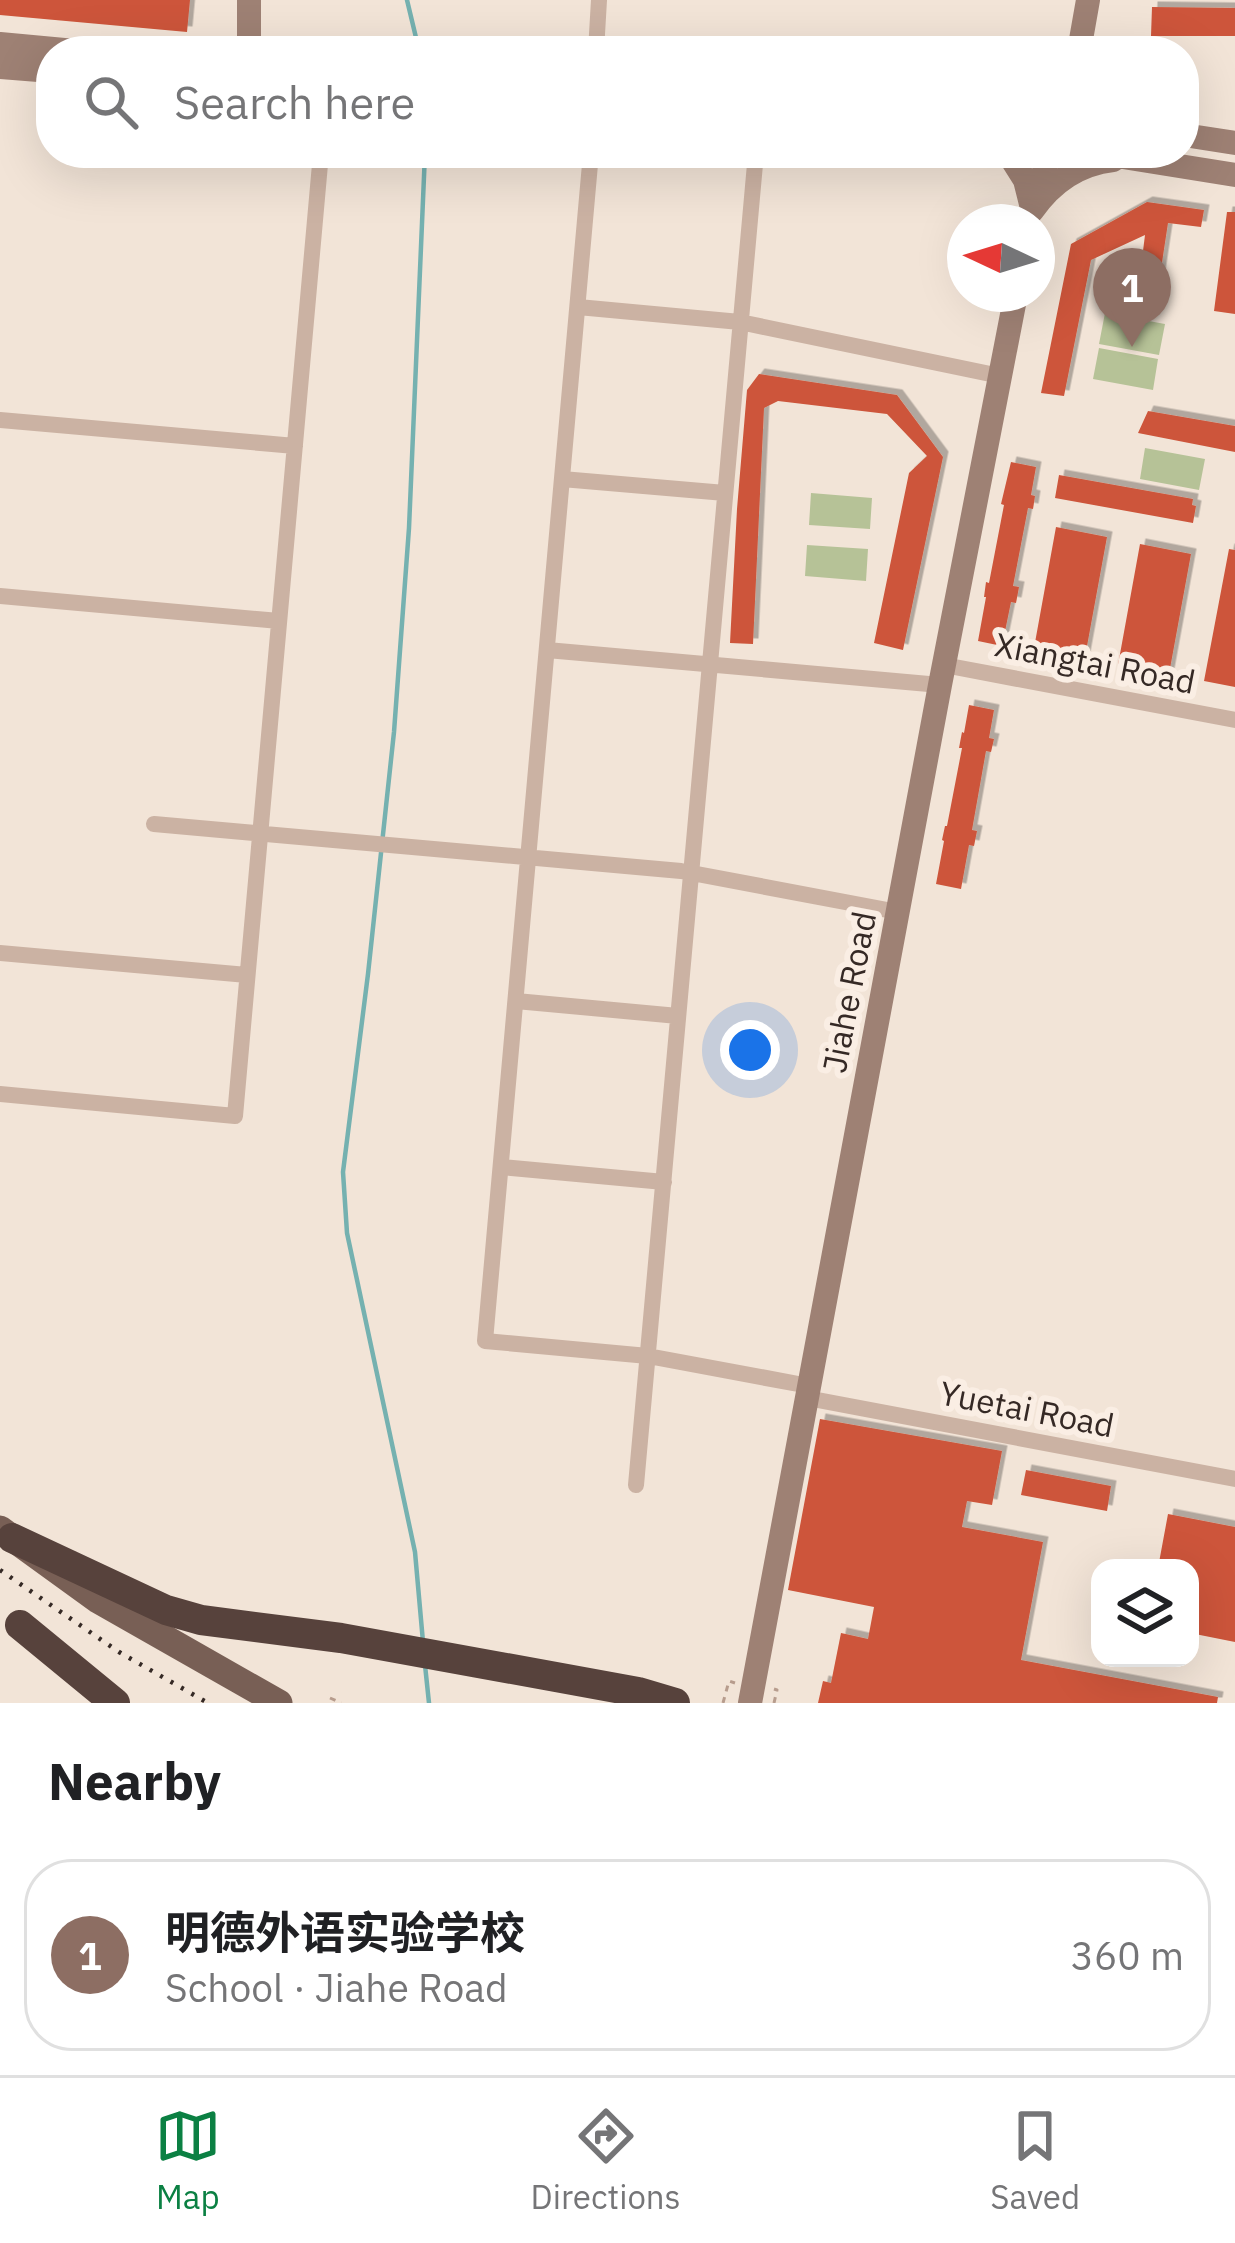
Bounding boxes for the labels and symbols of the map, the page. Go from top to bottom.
north arrow [947,204,1055,312]
pin: 1 [1093,248,1171,347]
street label: Xiangtai Road [991,622,1199,703]
street label: Jiahe Road [812,908,885,1076]
your location [720,1020,780,1080]
street label: Yuetai Road [936,1371,1118,1446]

